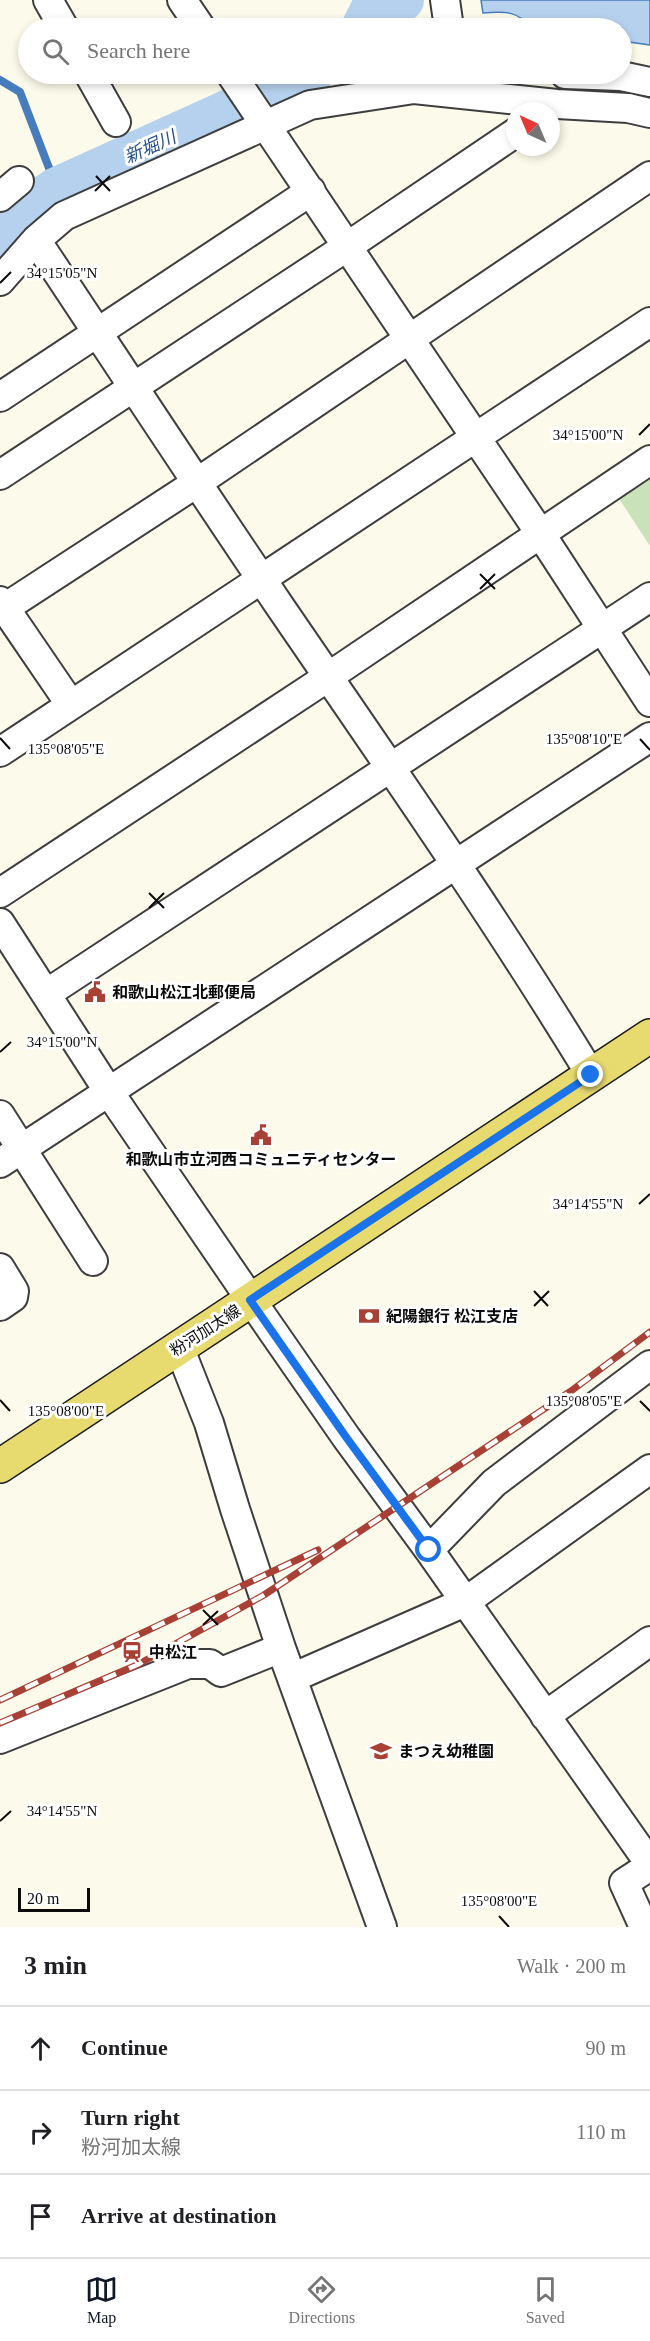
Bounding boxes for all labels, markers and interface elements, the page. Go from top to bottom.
search box [18,18,632,84]
icon: search [39,35,72,68]
text: Search here [87,38,190,63]
north arrow [506,102,560,156]
water label: 新堀川 [121,126,181,167]
text: 34°15'05"N [27,265,97,281]
text: 34°15'00"N [553,427,623,443]
text: 135°08'10"E [546,731,622,747]
text: 135°08'05"E [28,741,104,757]
public building icon: 和歌山松江北郵便局 [83,980,107,1004]
place label: 和歌山松江北郵便局 [112,984,256,1001]
text: 34°15'00"N [27,1034,97,1050]
route end [577,1061,603,1087]
public building icon: 和歌山市立河西コミュニティセンター [249,1123,273,1147]
place label: 和歌山市立河西コミュニティセンター [125,1151,397,1168]
text: 34°14'55"N [553,1196,623,1212]
street label: 粉河加太線 [167,1302,243,1359]
bank icon: 紀陽銀行 松江支店 [357,1304,381,1328]
place label: 紀陽銀行 松江支店 [386,1308,518,1325]
text: 135°08'05"E [546,1393,622,1409]
text: 135°08'00"E [28,1403,104,1419]
route start [415,1536,441,1562]
station icon: 中松江 [120,1640,144,1664]
place label: 中松江 [149,1644,197,1661]
school or university icon: まつえ幼稚園 [369,1739,393,1763]
place label: まつえ幼稚園 [398,1743,494,1760]
text: 34°14'55"N [27,1803,97,1819]
scale bar [18,1885,90,1912]
text: 20 m [27,1890,59,1907]
text: 135°08'00"E [461,1893,537,1909]
text: 3 min [24,1951,87,1980]
text: Walk · 200 m [517,1955,626,1977]
icon: ahead [24,2032,57,2065]
text: Continue [81,2035,168,2060]
text: 90 m [585,2037,626,2059]
text: Turn right [81,2105,180,2130]
icon: right [24,2116,57,2149]
text: 110 m [576,2121,626,2143]
text: 粉河加太線 [81,2136,181,2158]
icon: arrive [24,2200,57,2233]
text: Arrive at destination [81,2203,277,2228]
tab: Map [85,2273,118,2327]
tab: Directions [289,2273,355,2327]
tab: Saved [526,2273,565,2327]

